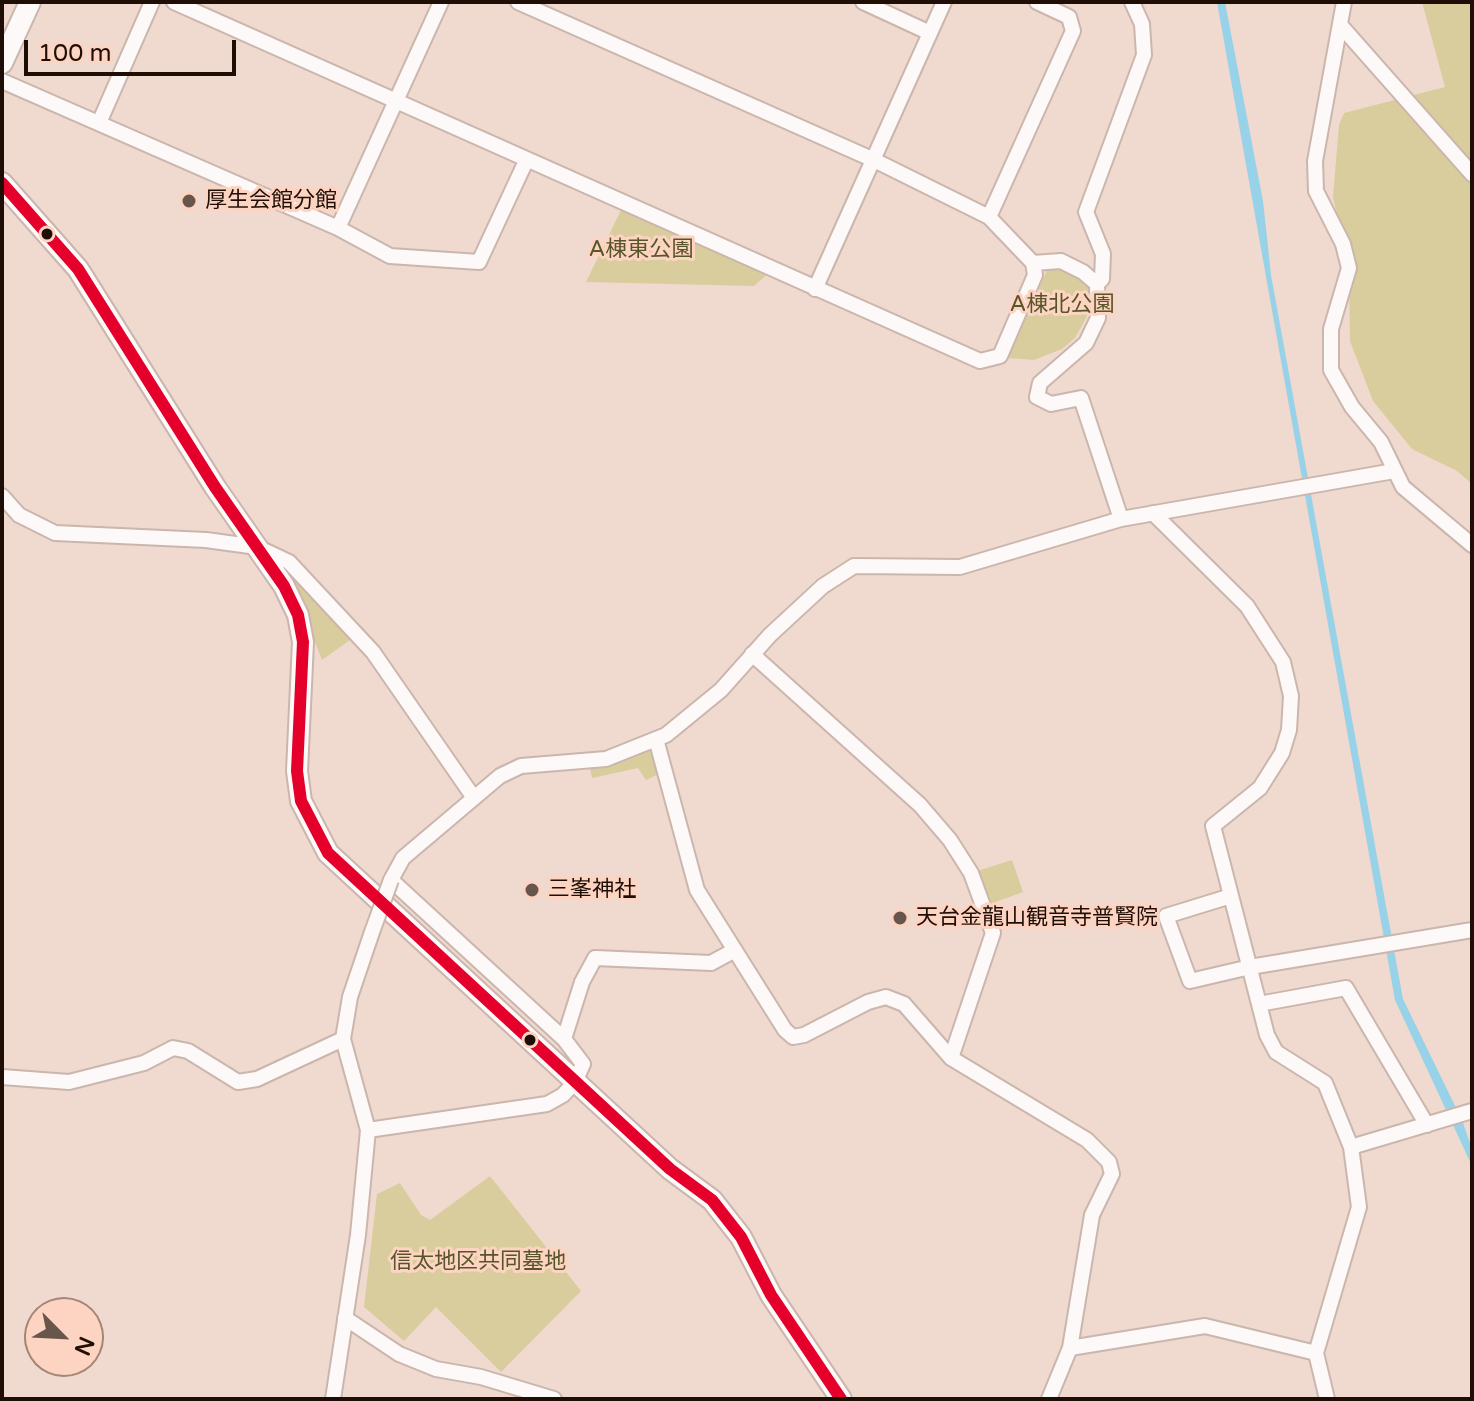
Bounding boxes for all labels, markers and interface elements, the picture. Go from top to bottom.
scale bar [28,24,240,74]
text: 100 m [38,39,112,68]
place label: 厚生会館分館 [205,188,337,214]
marker: 厚生会館分館 [180,192,198,210]
unlabelled marker [39,226,55,242]
park label: A棟東公園 [589,237,693,263]
park label: A棟北公園 [1010,292,1114,318]
place label: 三峯神社 [548,877,636,903]
marker: 三峯神社 [523,881,541,899]
place label: 天台金龍山観音寺普賢院 [916,905,1158,931]
marker: 天台金龍山観音寺普賢院 [891,909,909,927]
unlabelled marker [522,1032,538,1048]
park label: 信太地区共同墓地 [390,1249,566,1275]
north arrow [24,1297,104,1377]
text: N [69,1333,100,1359]

